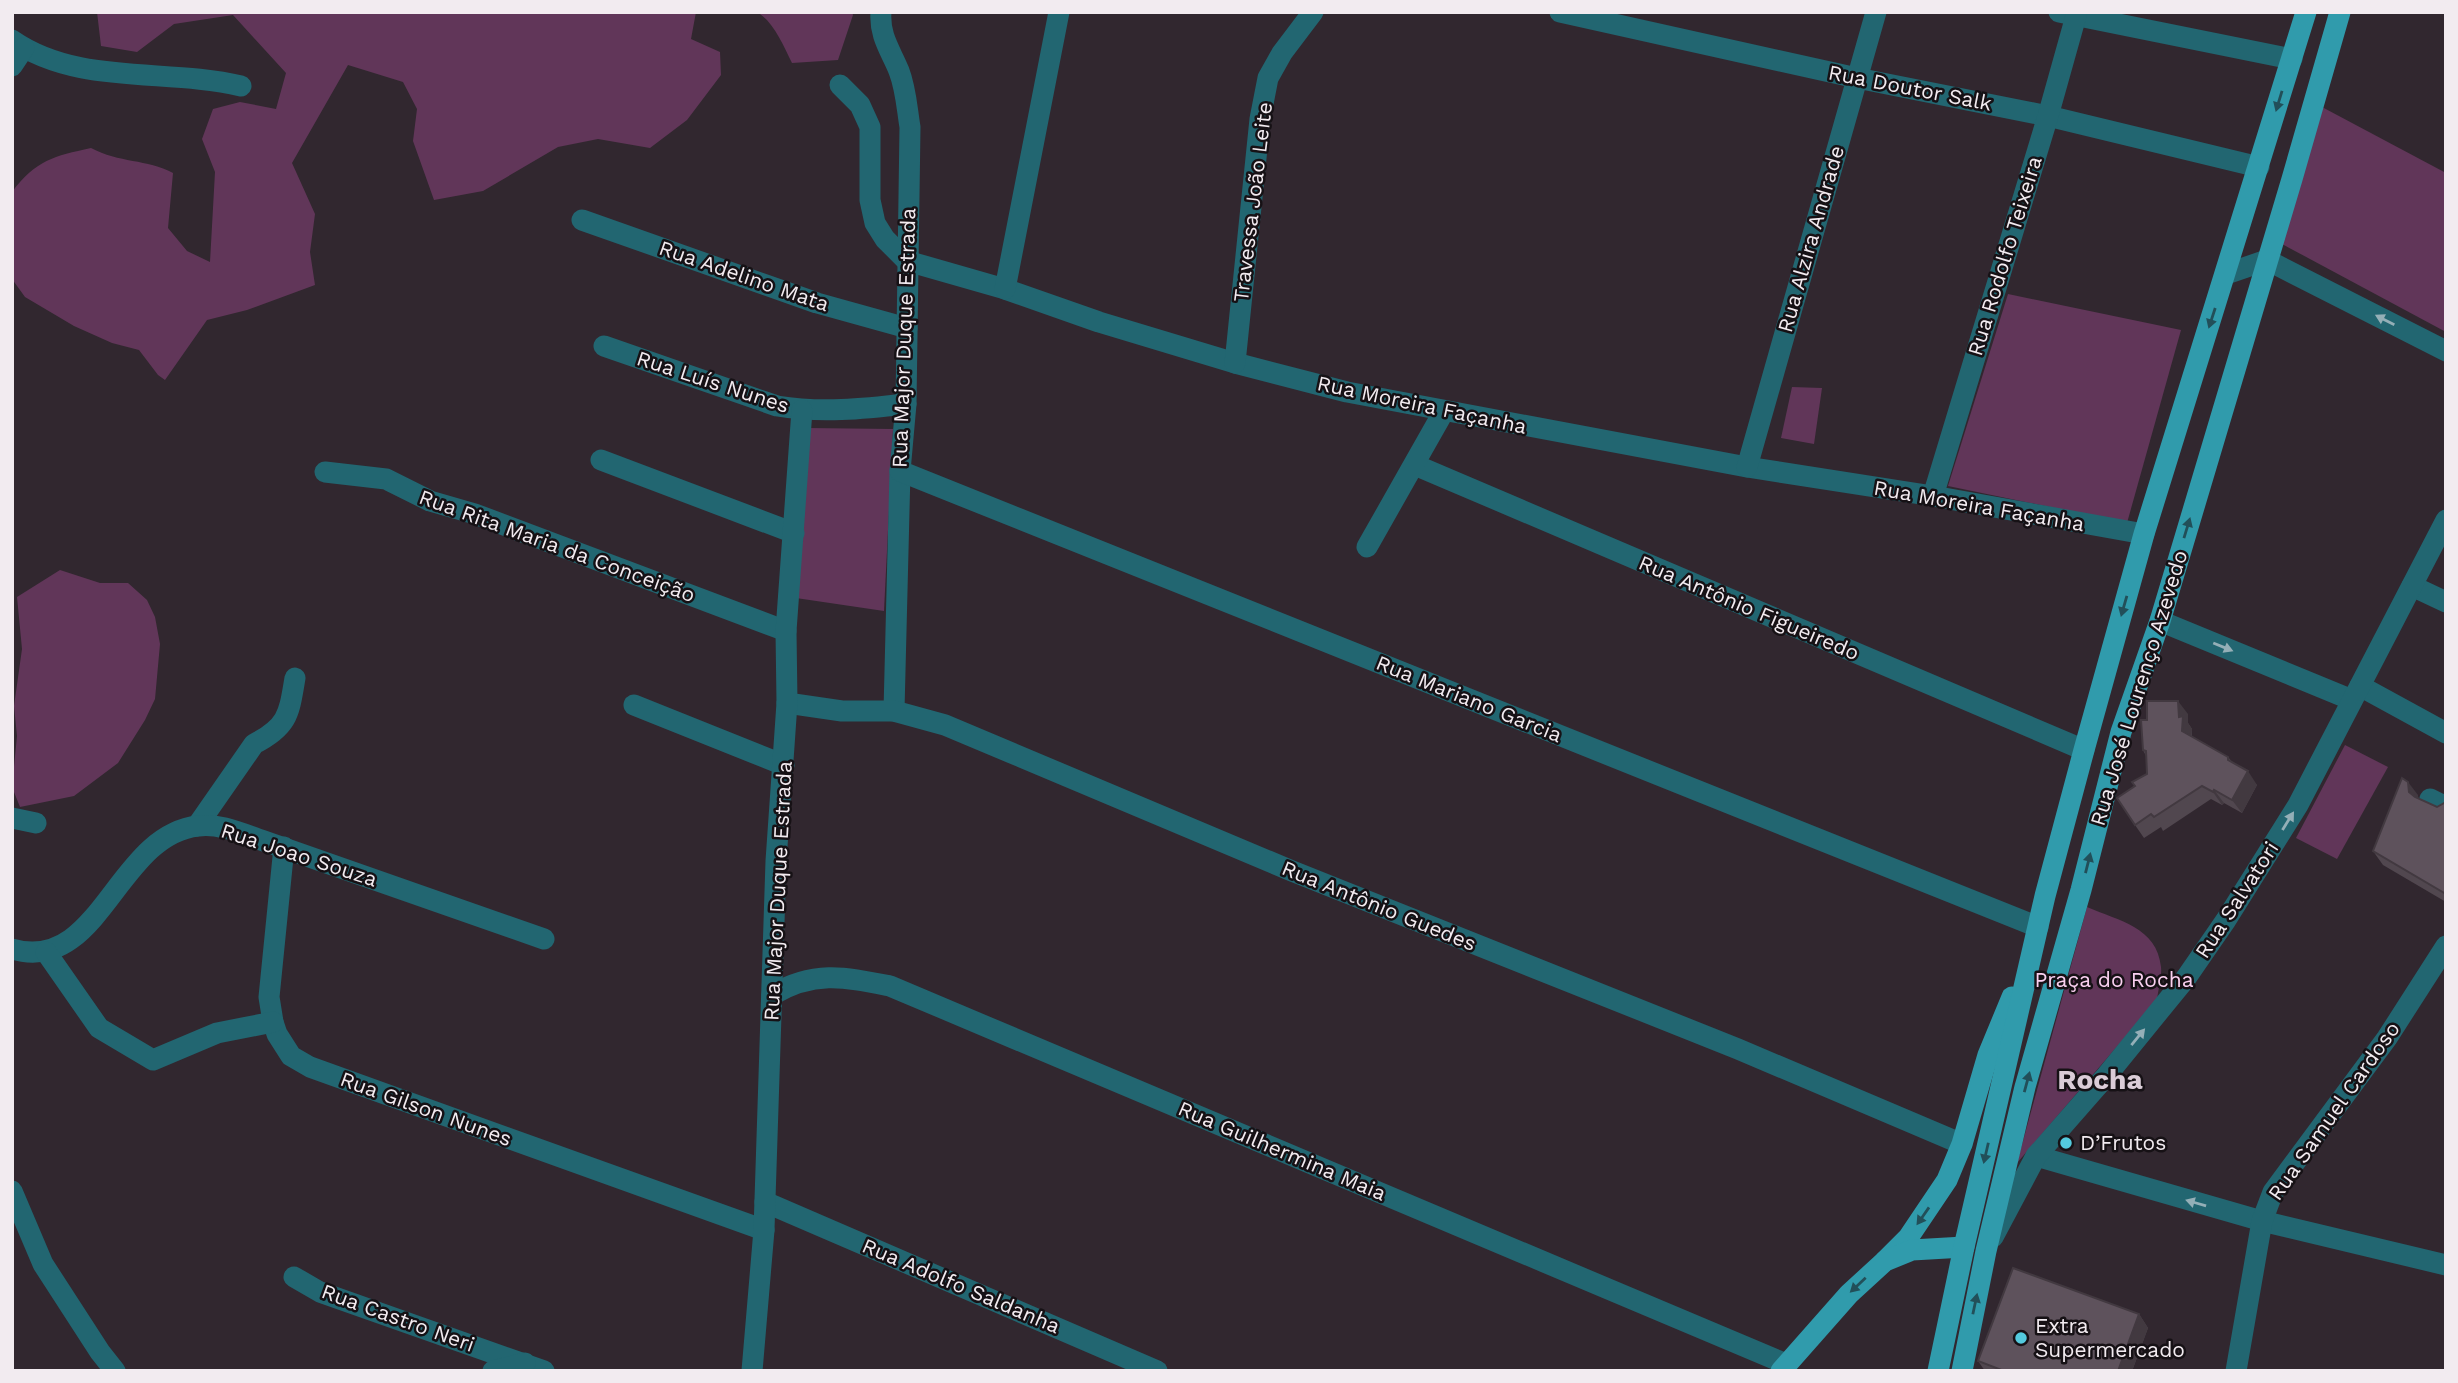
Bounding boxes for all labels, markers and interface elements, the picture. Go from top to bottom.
street label: Rua Doutor Salk [1826,59,1994,116]
one-way arrow [2274,91,2284,112]
street label: Travessa João Leite [1228,101,1277,303]
street label: Rua Alzira Andrade [1772,143,1849,335]
street label: Rua Rodolfo Teixeira [1962,153,2047,359]
street label: Rua Major Duque Estrada [886,207,921,469]
street label: Rua Adelino Mata [656,235,833,316]
one-way arrow [2206,308,2217,329]
one-way arrow [2375,314,2395,325]
street label: Rua Luís Nunes [634,345,793,418]
street label: Rua Moreira Façanha [1315,370,1529,439]
street label: Rua Moreira Façanha [1872,475,2087,536]
street label: Rua Rita Maria da Conceição [416,484,699,607]
one-way arrow [2183,517,2193,538]
street label: Rua José Lourenço Azevedo [2085,547,2192,829]
street label: Rua Antônio Figueiredo [1635,550,1863,665]
one-way arrow [2118,595,2129,617]
one-way arrow [2212,641,2233,652]
street label: Rua Mariano Garcia [1373,650,1566,747]
street label: Rua Major Duque Estrada [758,760,797,1022]
one-way arrow [2282,811,2295,830]
street label: Rua Joao Souza [218,817,381,892]
street label: Rua Salvatori [2190,837,2284,963]
one-way arrow [2083,852,2094,874]
street label: Rua Antônio Guedes [1278,855,1480,956]
park label: Praça do Rocha [2034,967,2194,992]
street label: Rua Samuel Cardoso [2262,1017,2405,1205]
one-way arrow [2130,1029,2145,1046]
district label: Rocha [2057,1063,2143,1096]
street label: Rua Gilson Nunes [337,1066,515,1151]
one-way arrow [2022,1071,2032,1092]
street label: Rua Guilhermina Maia [1174,1095,1390,1206]
place label: D’Frutos [2080,1130,2166,1155]
marker: D’Frutos [2058,1135,2074,1151]
one-way arrow [1980,1142,1991,1164]
one-way arrow [2185,1197,2206,1207]
one-way arrow [1916,1207,1930,1225]
street label: Rua Adolfo Saldanha [859,1233,1064,1339]
one-way arrow [1850,1277,1867,1294]
street label: Rua Castro Neri [318,1278,478,1357]
one-way arrow [1970,1293,1981,1315]
place label: Extra Supermercado [2035,1313,2185,1362]
marker: Extra Supermercado [2013,1330,2029,1346]

